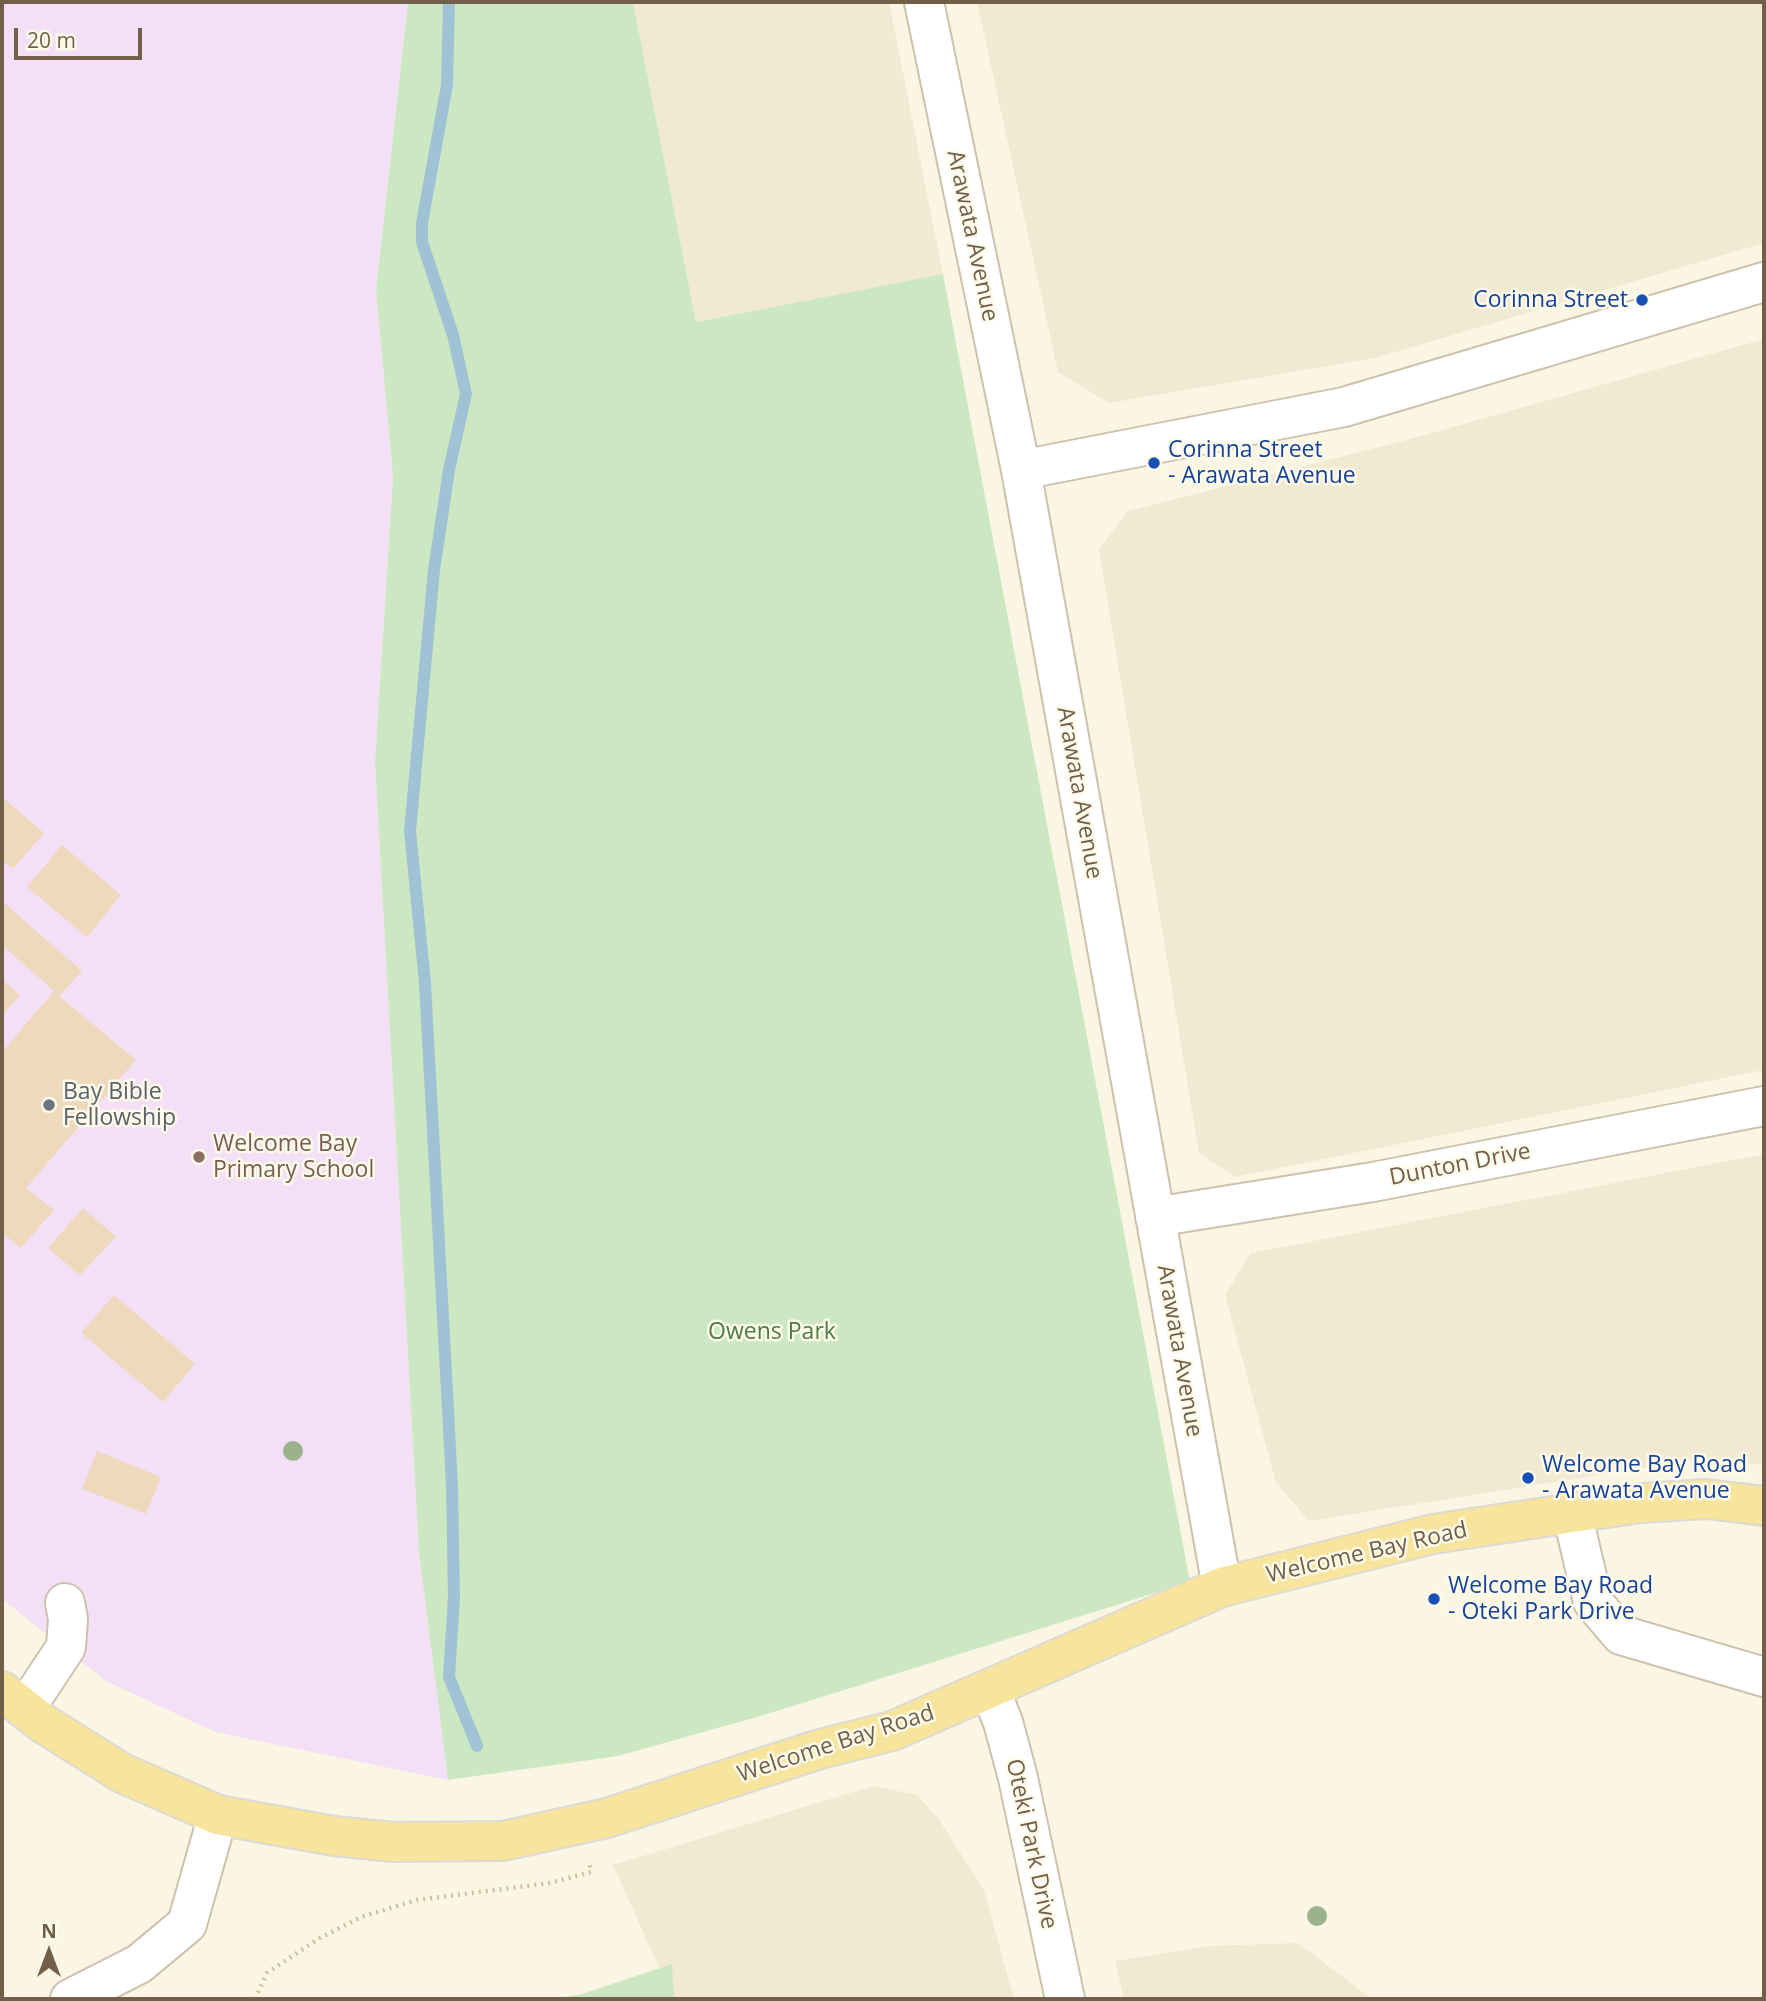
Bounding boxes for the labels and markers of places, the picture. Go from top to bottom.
place label: Corinna Street [1473,286,1628,314]
marker: Corinna Street [1634,292,1650,308]
place label: Corinna Street - Arawata Avenue [1168,436,1356,490]
marker: Corinna Street - Arawata Avenue [1146,455,1162,471]
place label: Bay Bible Fellowship [63,1078,176,1132]
marker: Bay Bible Fellowship [41,1097,57,1113]
place label: Welcome Bay Primary School [213,1130,374,1184]
marker: Welcome Bay Primary School [191,1149,207,1165]
place label: Welcome Bay Road - Arawata Avenue [1542,1451,1747,1505]
marker: Welcome Bay Road - Arawata Avenue [1520,1470,1536,1486]
place label: Welcome Bay Road - Oteki Park Drive [1448,1572,1653,1626]
marker: Welcome Bay Road - Oteki Park Drive [1426,1591,1442,1607]

